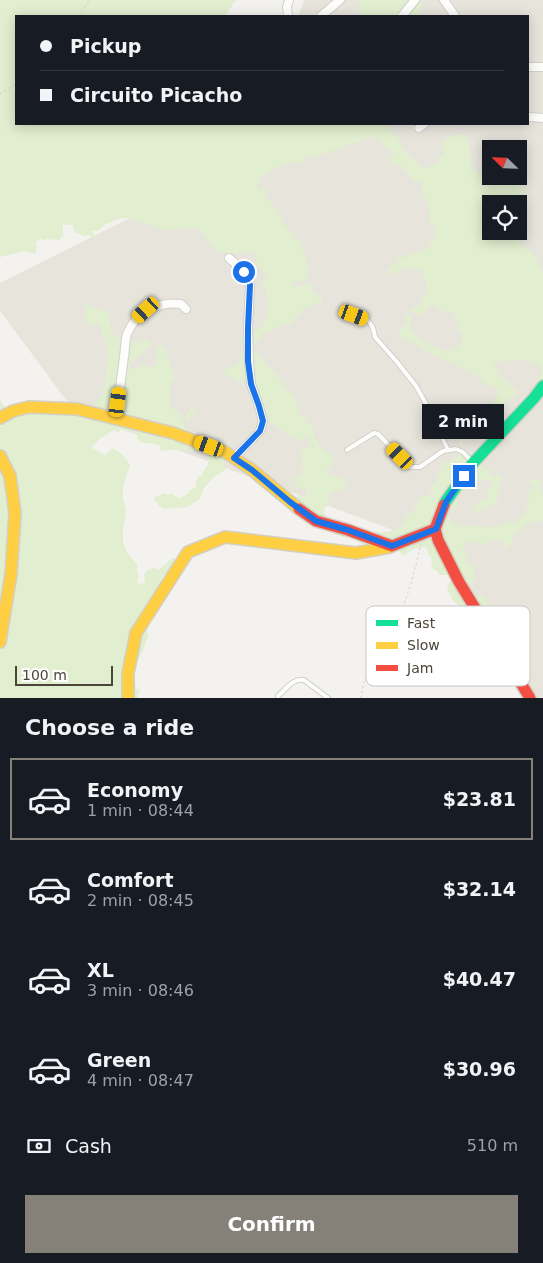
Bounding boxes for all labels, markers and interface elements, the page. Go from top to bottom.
text: Pickup [70,35,141,57]
text: Circuito Picacho [70,84,242,106]
north arrow [482,140,528,185]
map controls [482,140,527,240]
button: locate [482,195,527,240]
route start [233,261,255,283]
car [129,294,162,326]
car [337,303,370,327]
car [108,386,127,418]
callout: 2 min [423,404,505,438]
text: 2 min [438,412,488,431]
car [192,434,225,458]
car [384,440,415,472]
route end [453,465,475,487]
legend [366,606,530,686]
text: Fast [407,615,436,631]
text: Slow [407,637,440,653]
text: Jam [406,660,433,676]
scale bar [15,663,112,686]
text: 100 m [22,667,67,683]
text: Choose a ride [25,715,194,740]
icon: car [27,777,72,822]
text: Economy [87,779,183,801]
text: $23.81 [443,788,516,810]
text: 1 min · 08:44 [87,801,194,820]
icon: car [27,867,72,912]
text: Comfort [87,869,174,891]
text: $32.14 [443,878,516,900]
text: 2 min · 08:45 [87,891,194,910]
icon: car [27,957,72,1002]
text: XL [87,959,114,981]
text: $40.47 [443,968,516,990]
text: 3 min · 08:46 [87,981,194,1000]
icon: car [27,1047,72,1092]
text: Green [87,1049,151,1071]
text: $30.96 [443,1058,516,1080]
text: 4 min · 08:47 [87,1071,194,1090]
icon: cash [25,1132,53,1160]
text: Cash [65,1135,112,1157]
text: 510 m [467,1136,518,1155]
button: Confirm [25,1195,518,1253]

